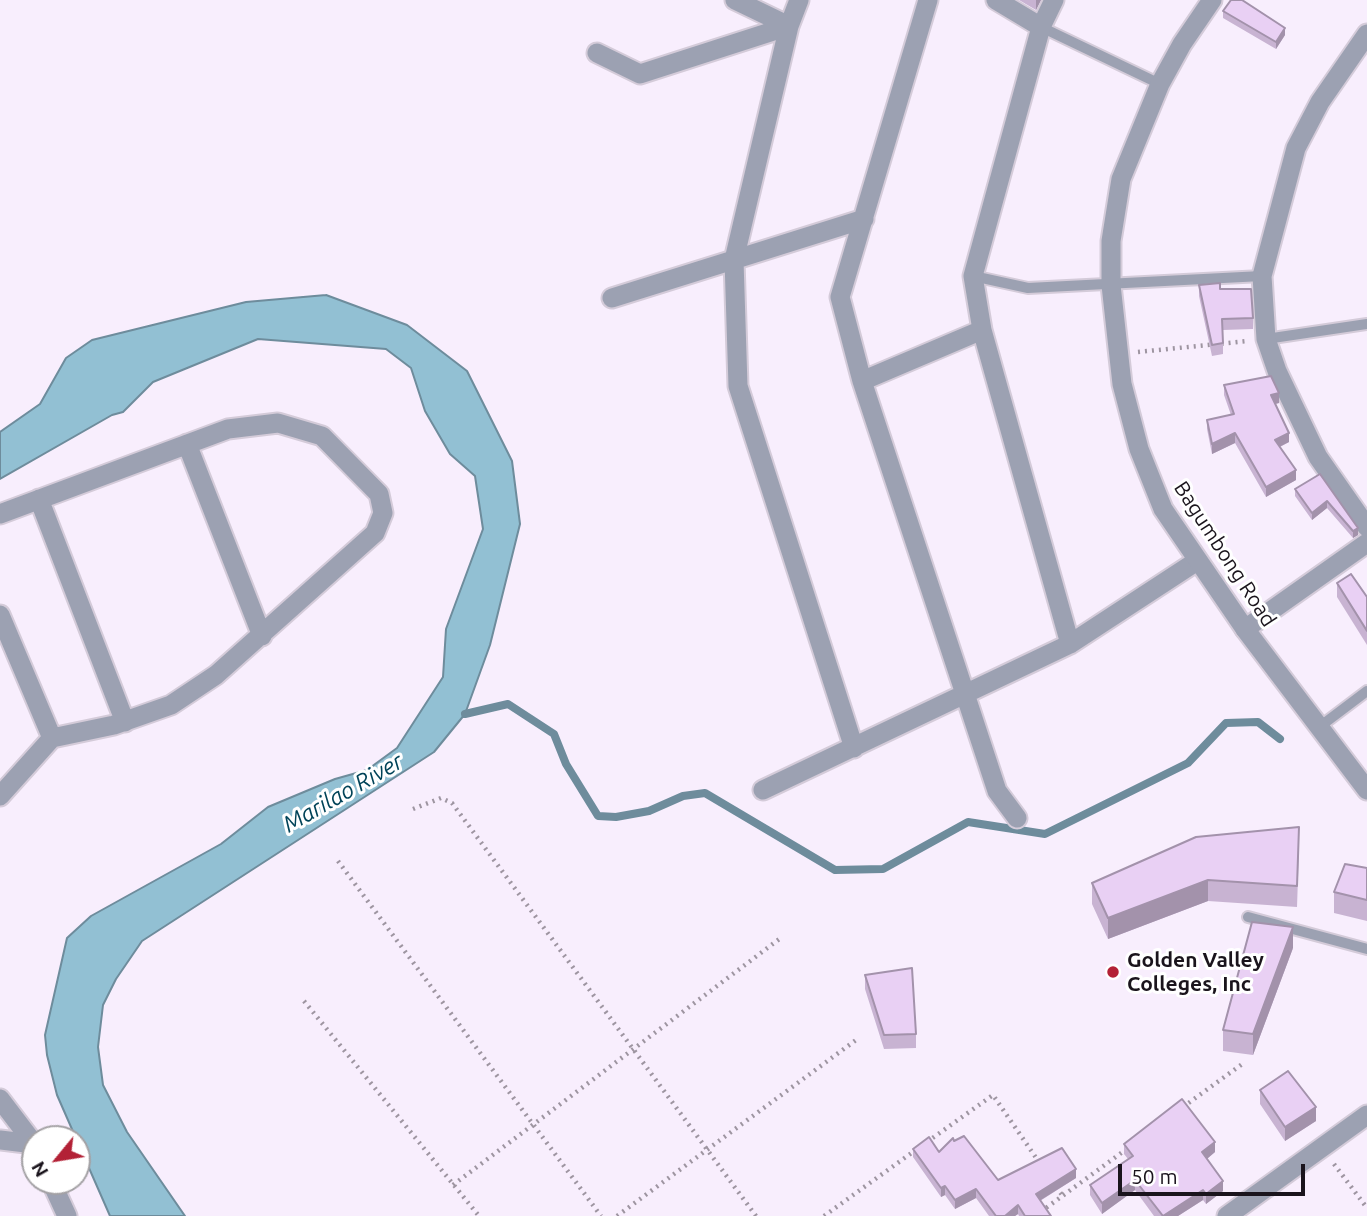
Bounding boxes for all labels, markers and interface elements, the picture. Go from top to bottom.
street label: Bagumbong Road [1169,477,1281,631]
water label: Marilao River [278,748,408,838]
place label: Golden Valley Colleges, Inc [1127,947,1264,997]
marker: Golden Valley Colleges, Inc [1105,964,1121,980]
north arrow [21,1125,91,1195]
scale bar [1122,1150,1309,1194]
text: N [26,1158,53,1181]
text: 50 m [1131,1164,1178,1188]

